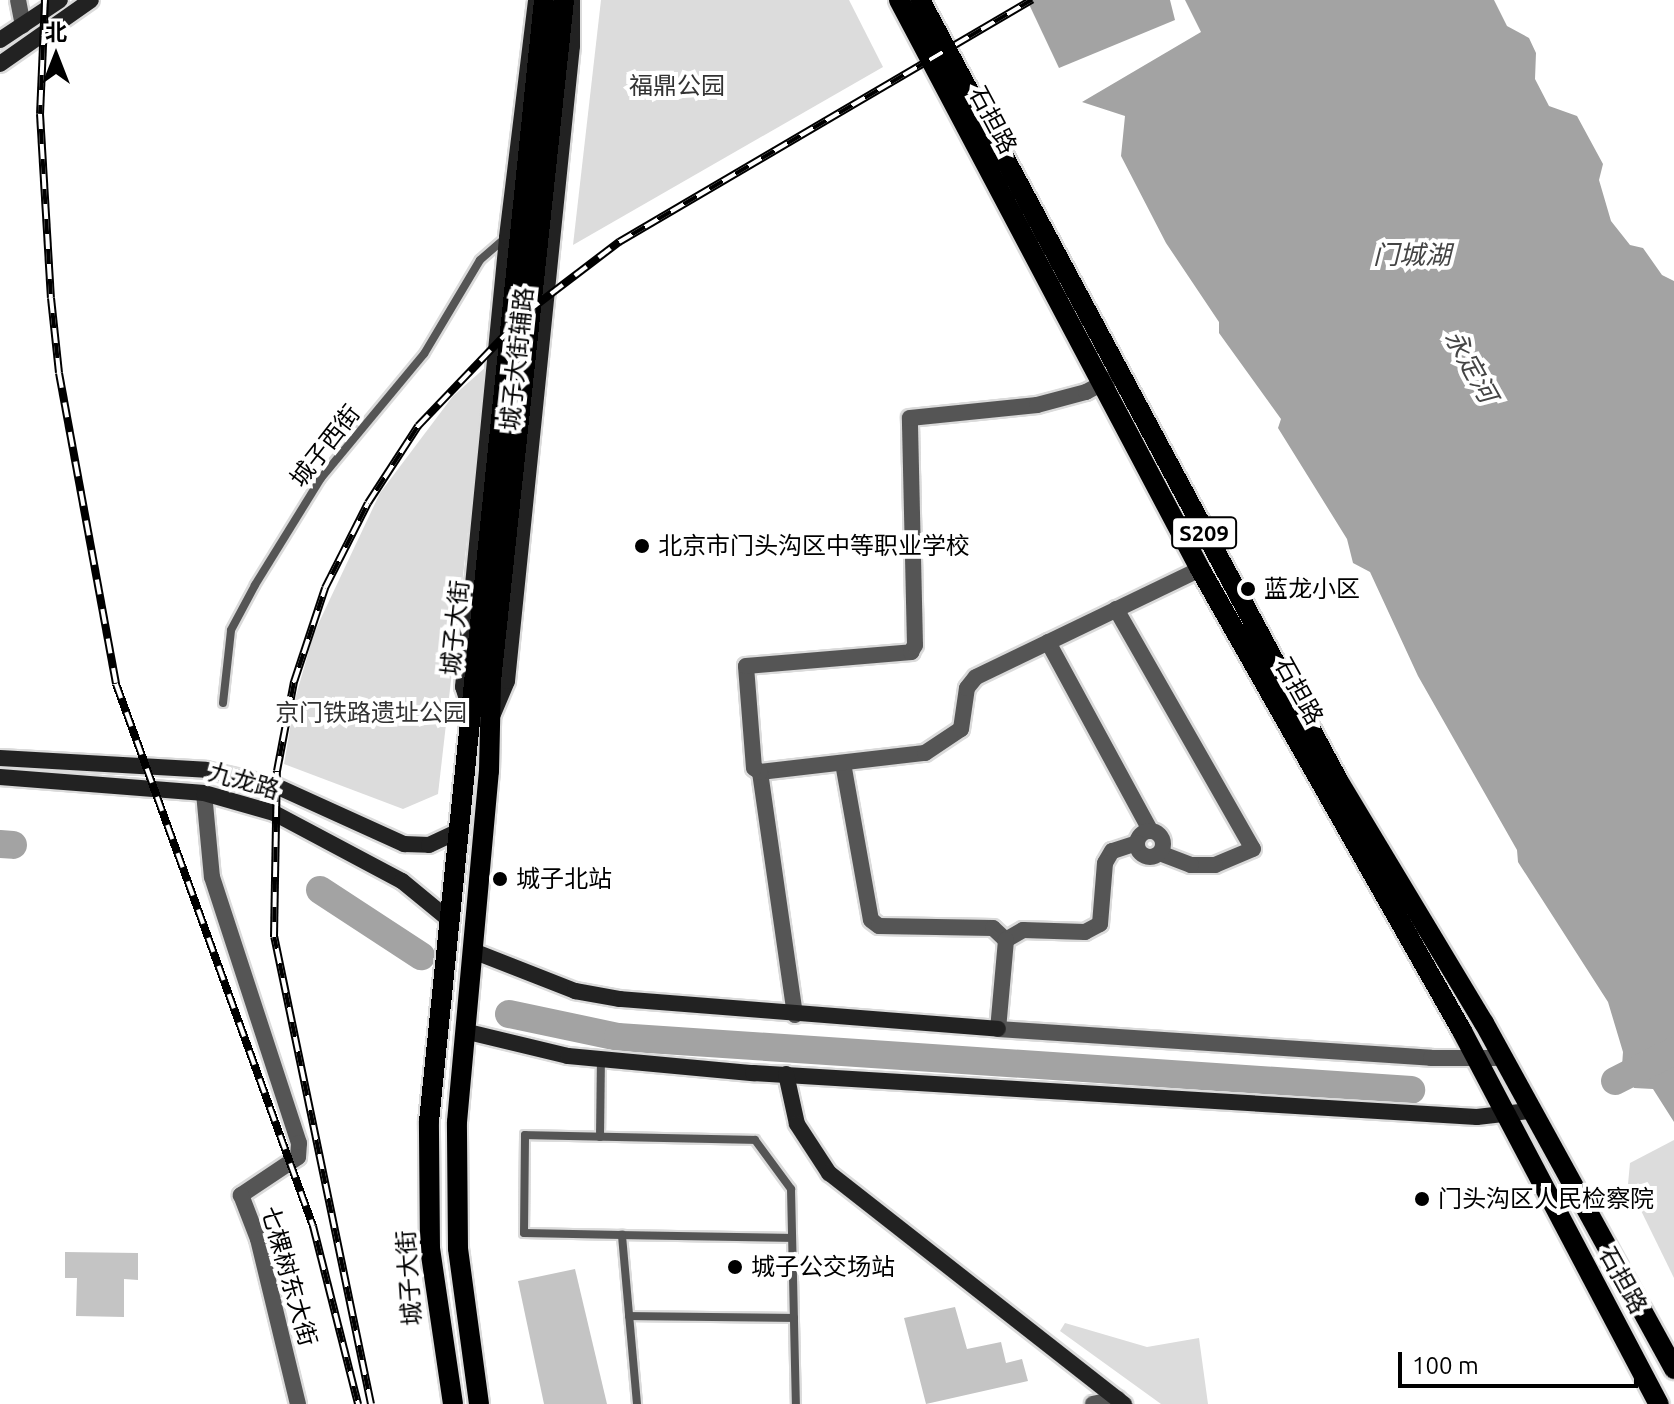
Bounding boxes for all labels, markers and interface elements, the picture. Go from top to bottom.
north arrow [16,16,96,96]
text: 北 [45,19,67,44]
park label: 福鼎公园 [629,72,725,100]
street label: 石担路 [963,81,1023,159]
water label: 门城湖 [1373,239,1451,271]
street label: 城子大街辅路 [495,286,539,432]
water label: 永定河 [1438,324,1504,408]
street label: 城子西街 [284,399,366,493]
road number: S209 [1170,515,1238,551]
place label: 北京市门头沟区中等职业学校 [658,532,970,560]
marker: 北京市门头沟区中等职业学校 [633,537,651,555]
place label: 蓝龙小区 [1264,575,1360,603]
street label: 城子大街 [436,579,474,677]
marker: 蓝龙小区 [1239,580,1257,598]
street label: 石担路 [1269,653,1329,729]
park label: 京门铁路遗址公园 [275,699,467,727]
street label: 九龙路 [205,757,283,805]
place label: 城子北站 [516,865,612,893]
marker: 城子北站 [491,870,509,888]
place label: 门头沟区人民检察院 [1438,1185,1654,1213]
marker: 门头沟区人民检察院 [1413,1190,1431,1208]
street label: 七棵树东大街 [255,1203,323,1349]
street label: 城子大街 [391,1229,427,1327]
street label: 石担路 [1593,1242,1653,1318]
place label: 城子公交场站 [751,1253,895,1281]
marker: 城子公交场站 [726,1258,744,1276]
scale bar [1402,1336,1642,1386]
text: 100 m [1412,1352,1479,1379]

